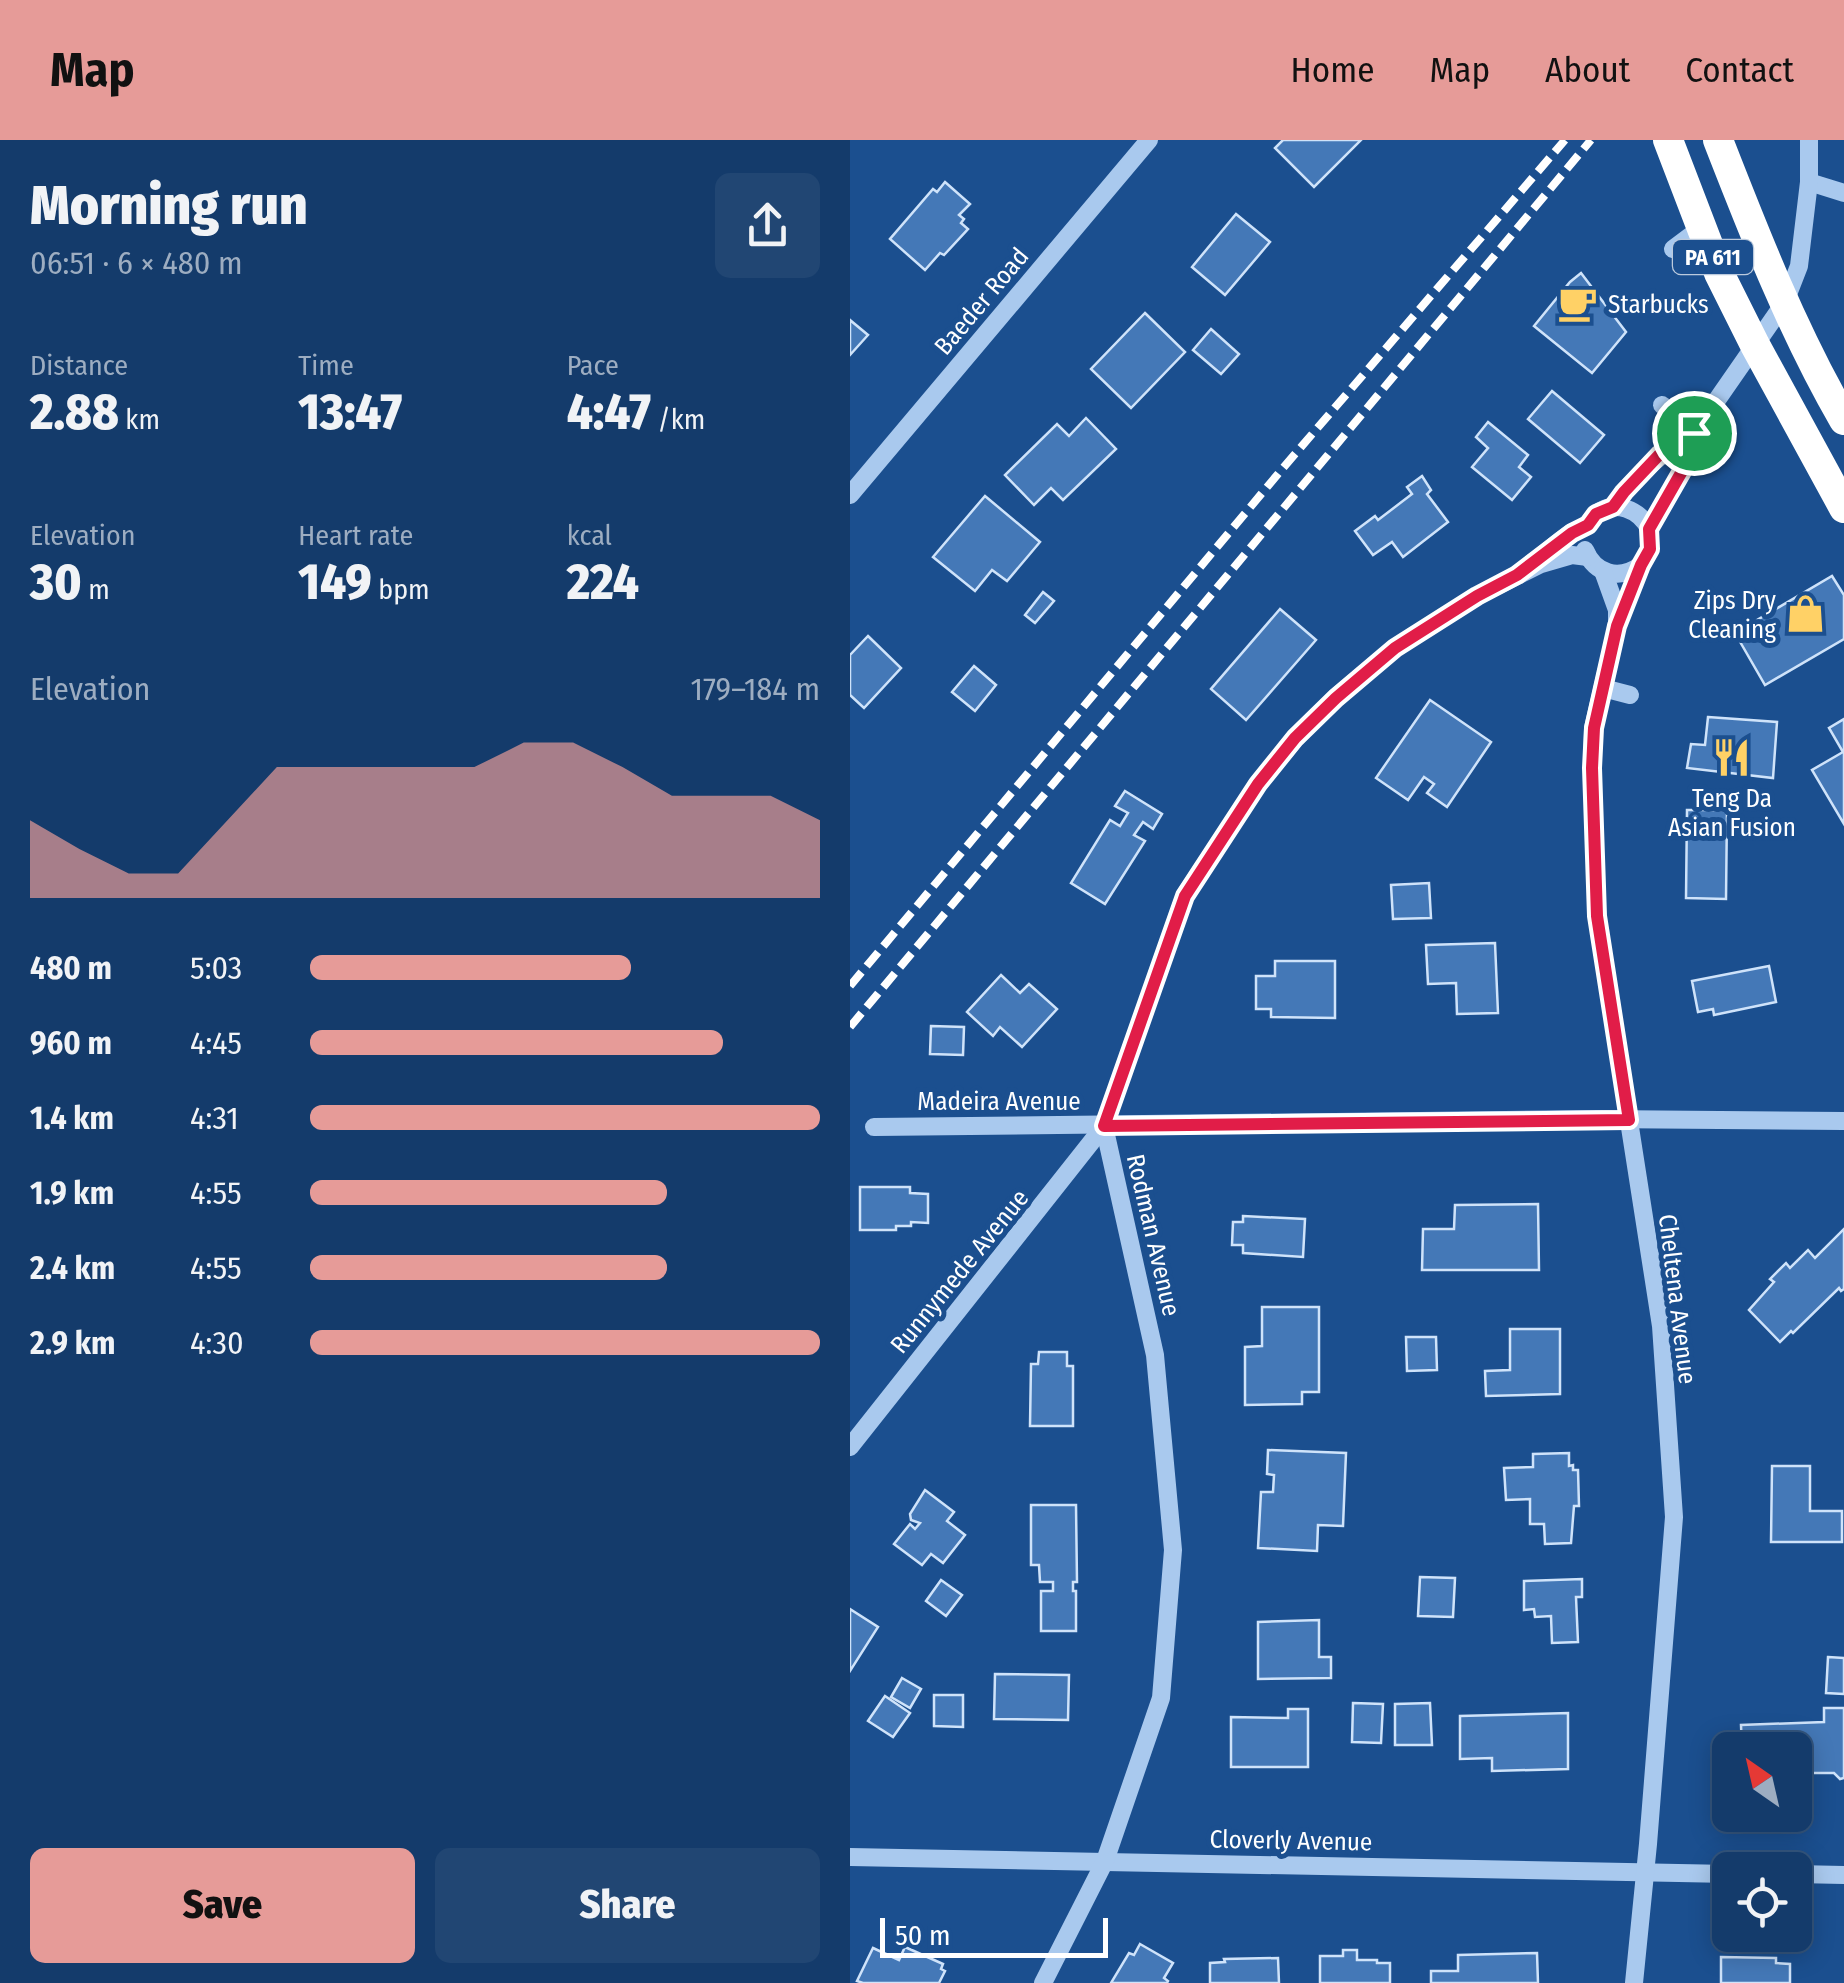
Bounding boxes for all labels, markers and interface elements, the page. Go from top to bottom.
text: Map [50,41,134,99]
text: Home [1291,49,1374,91]
text: Map [1429,49,1490,91]
text: About [1545,49,1630,91]
text: Contact [1685,49,1794,91]
text: Morning run [30,173,308,239]
button: share [715,173,820,278]
road number: PA 611 [1673,240,1753,274]
street label: Baeder Road [928,242,1035,361]
text: 06:51 · 6 × 480 m [30,244,243,282]
cafe icon: Starbucks [1557,283,1599,325]
place label: Starbucks [1608,290,1709,320]
text: Distance [30,349,128,382]
text: Time [298,349,354,382]
text: Pace [567,349,619,382]
text: 2.88 [30,382,119,442]
text: 13:47 [298,382,402,442]
text: 4:47 [567,382,651,442]
pin [1652,391,1737,476]
text: km [119,403,160,436]
text: /km [651,403,705,436]
icon: arrive [1667,406,1722,461]
text: Elevation [30,519,135,552]
text: Heart rate [298,519,413,552]
text: kcal [567,519,612,552]
text: 30 [30,552,82,612]
text: 149 [298,552,372,612]
text: 224 [567,552,639,612]
text: m [82,573,110,606]
text: bpm [372,573,430,606]
place label: Zips Dry Cleaning [1688,586,1776,645]
shop icon: Zips Dry Cleaning [1785,593,1827,635]
text: Elevation [30,670,150,708]
text: 179–184 m [690,670,820,708]
restaurant icon: Teng Da Asian Fusion [1711,736,1753,778]
place label: Teng Da Asian Fusion [1668,784,1796,843]
text: 480 m [30,949,112,987]
text: 5:03 [190,949,242,987]
text: 960 m [30,1024,112,1062]
text: 4:45 [190,1024,242,1062]
street label: Madeira Avenue [917,1087,1081,1117]
text: 1.4 km [30,1099,114,1137]
text: 4:31 [190,1099,239,1137]
street label: Rodman Avenue [1120,1151,1186,1319]
text: 1.9 km [30,1174,114,1212]
text: 4:55 [190,1174,242,1212]
street label: Runnymede Avenue [884,1184,1035,1360]
street label: Cheltena Avenue [1652,1212,1702,1386]
text: 2.4 km [30,1249,115,1287]
text: 4:55 [190,1249,242,1287]
text: 2.9 km [30,1324,115,1362]
text: 4:30 [190,1324,244,1362]
north arrow [1712,1732,1812,1832]
map controls [1712,1732,1812,1952]
street label: Cloverly Avenue [1209,1825,1373,1857]
button: Save [30,1848,415,1963]
button: Share [435,1848,820,1963]
button: locate [1712,1852,1812,1952]
scale bar [880,1913,1108,1958]
text: 50 m [895,1919,951,1952]

